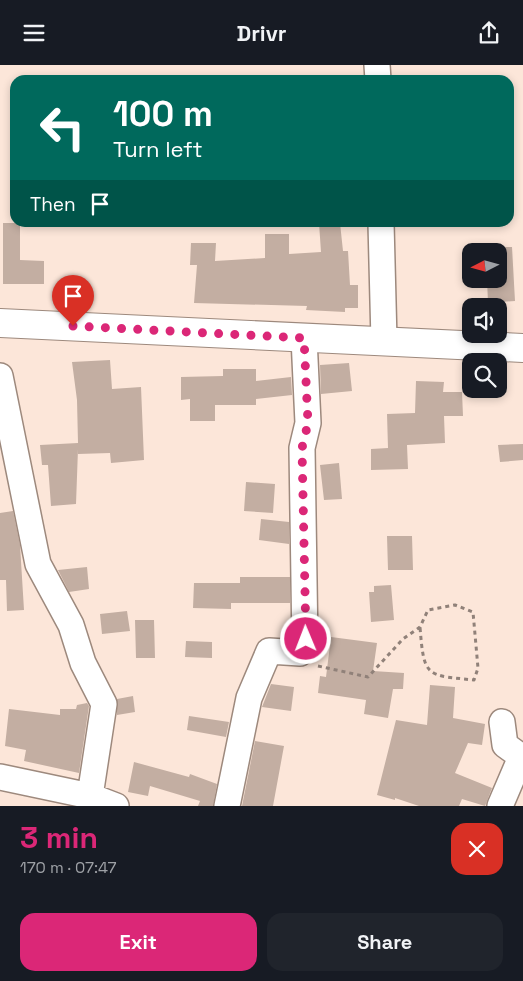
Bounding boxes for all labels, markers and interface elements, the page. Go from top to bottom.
icon: menu [20,19,48,47]
text: Drivr [237,19,286,47]
icon: share [475,19,503,47]
text: 100 m [113,92,213,136]
icon: left [30,95,95,160]
text: Turn left [113,135,203,163]
icon: arrive [86,190,114,218]
text: Then [30,192,76,217]
north arrow [462,243,508,287]
map controls [462,243,507,398]
pin [52,275,94,326]
icon: arrive [59,282,87,310]
button: sound [462,298,507,343]
button: search [462,353,507,398]
position arrow [279,612,331,664]
text: 3 min [20,818,98,857]
button: close [451,823,503,875]
text: 170 m · 07:47 [20,857,117,878]
button: Exit [20,913,257,971]
button: Share [267,913,503,971]

